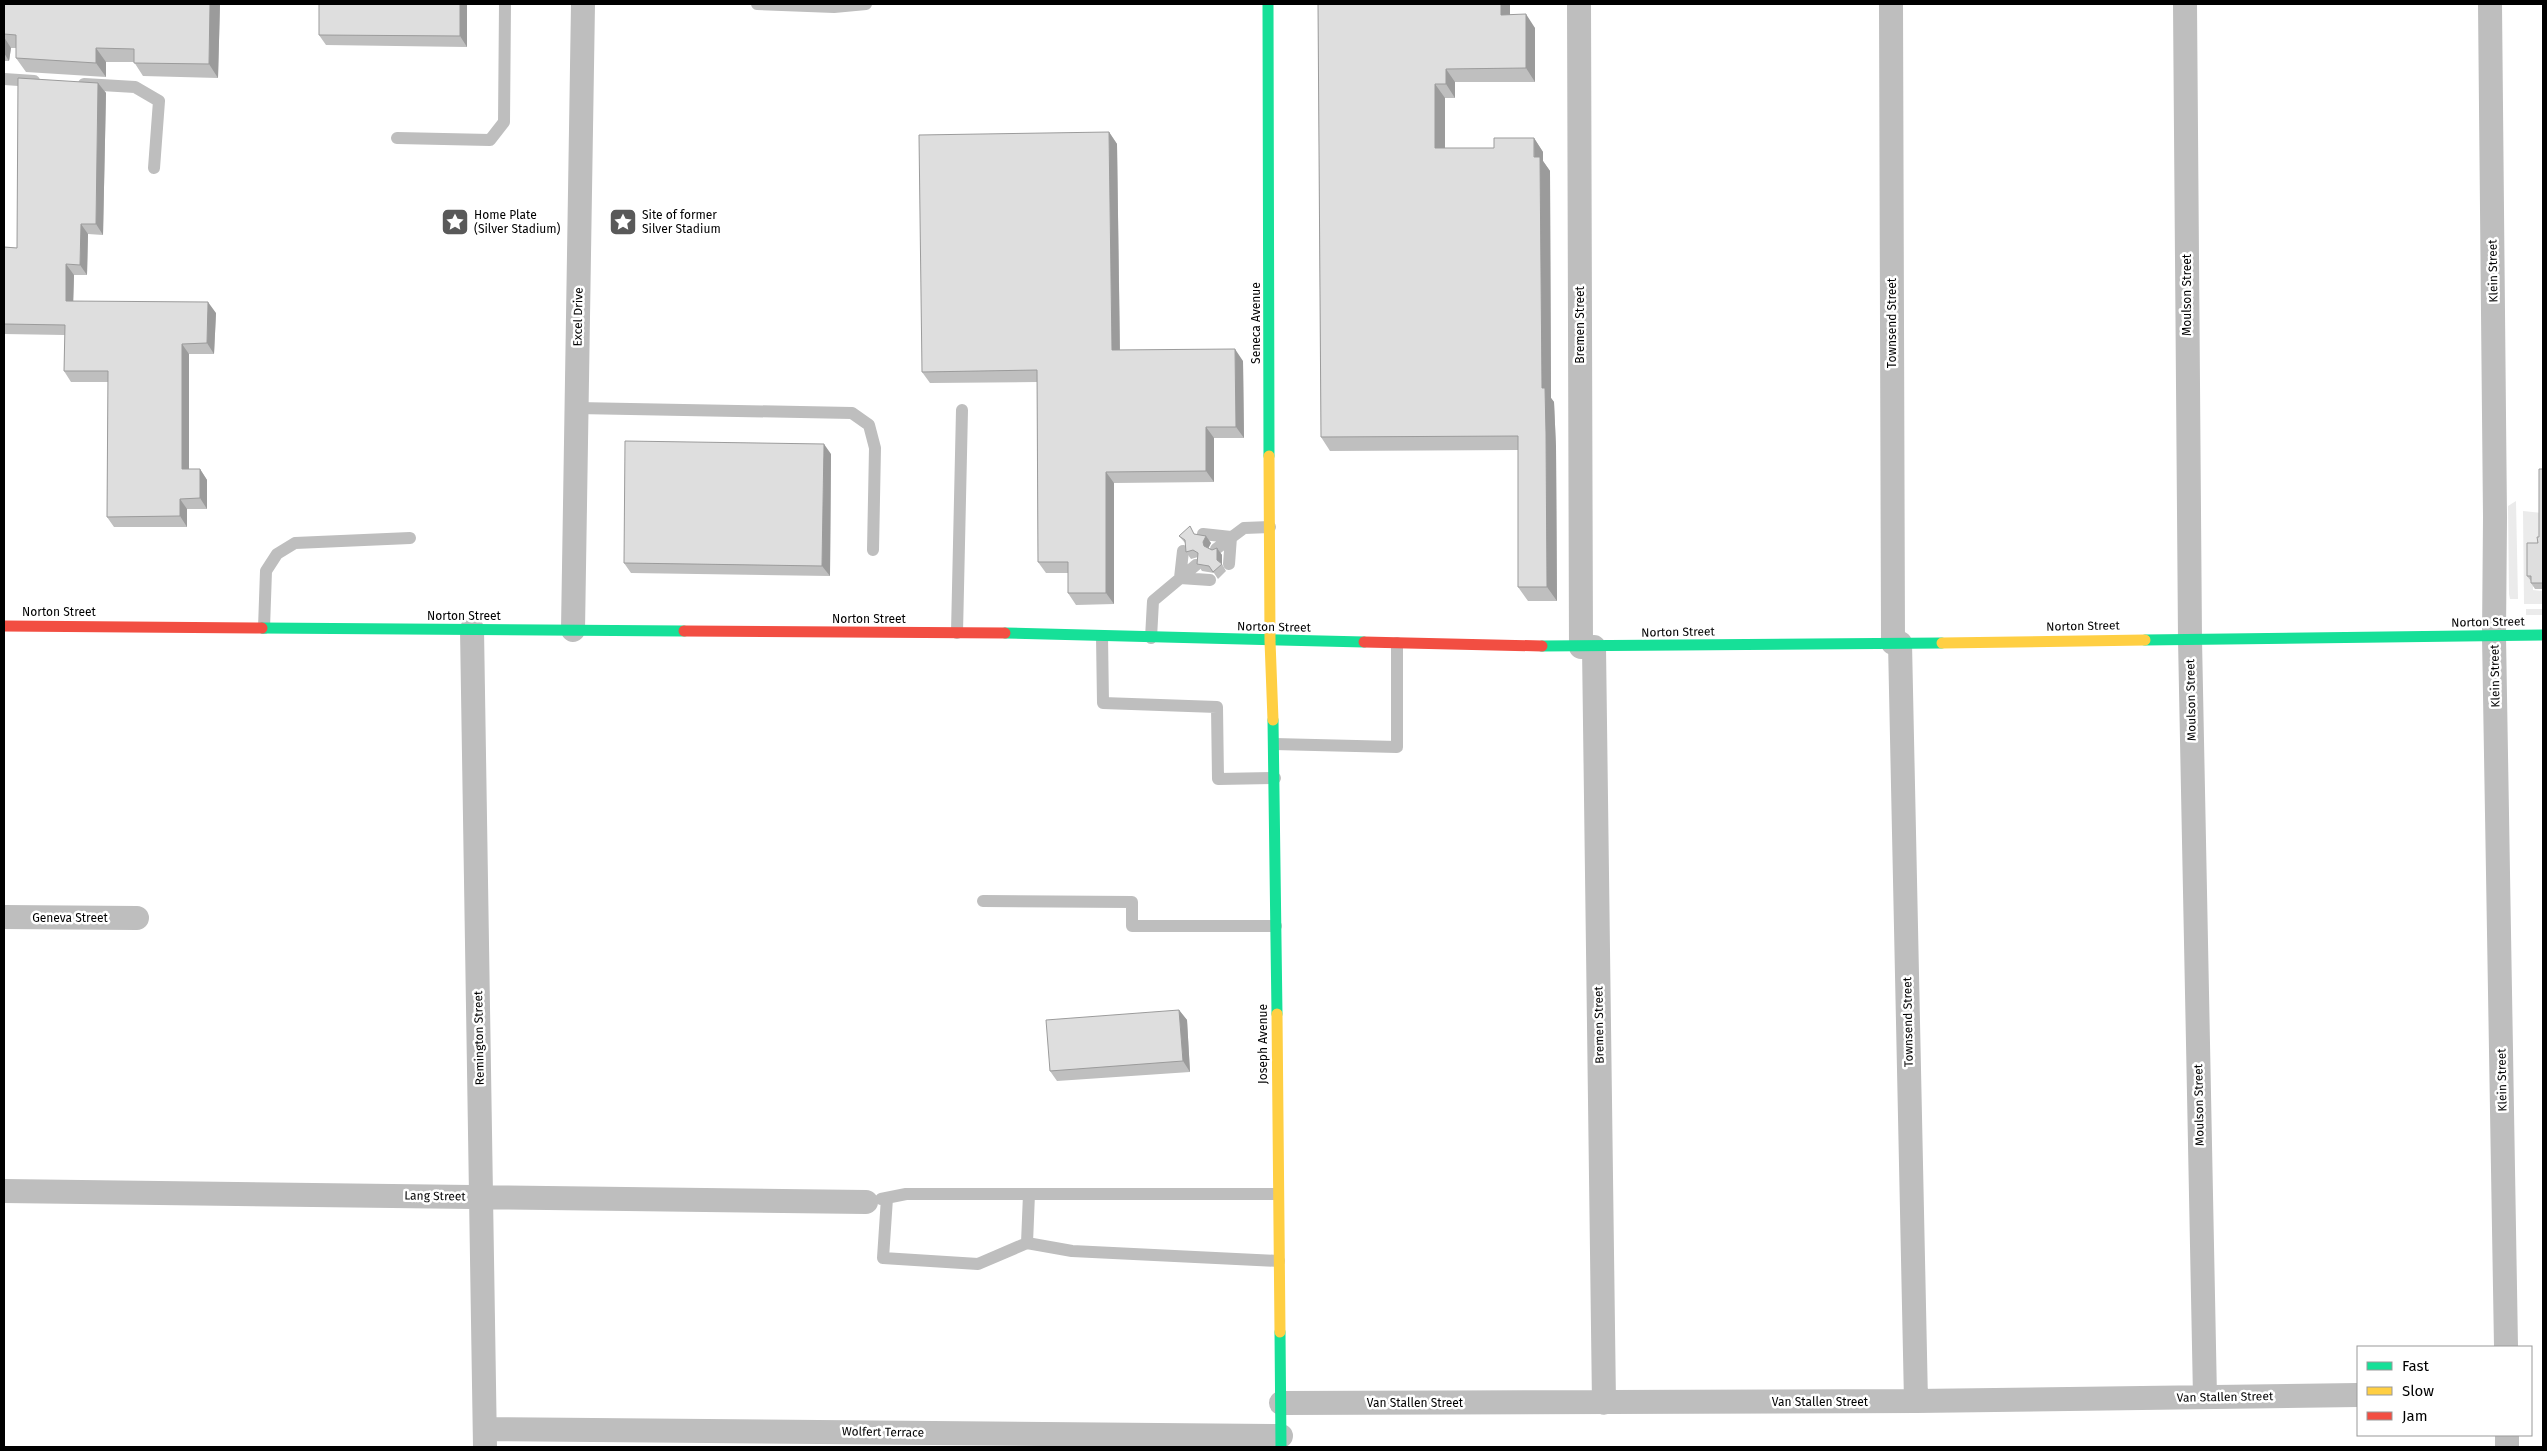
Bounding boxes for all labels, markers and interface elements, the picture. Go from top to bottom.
place icon: Home Plate (Silver Stadium) [440,207,470,237]
place icon: Site of former Silver Stadium [608,207,638,237]
place label: Home Plate (Silver Stadium) [474,208,561,236]
place label: Site of former Silver Stadium [642,208,721,236]
street label: Klein Street [2485,239,2501,303]
street label: Moulson Street [2180,253,2194,336]
street label: Townsend Street [1885,277,1899,368]
street label: Seneca Avenue [1249,282,1263,364]
street label: Bremen Street [1573,285,1587,364]
street label: Excel Drive [570,287,586,347]
street label: Norton Street [22,605,97,619]
street label: Norton Street [427,609,502,623]
street label: Norton Street [832,612,907,626]
street label: Norton Street [2451,614,2526,630]
street label: Norton Street [2046,618,2121,634]
street label: Norton Street [1237,619,1312,635]
street label: Norton Street [1641,624,1716,640]
street label: Klein Street [2487,644,2503,708]
street label: Moulson Street [2183,658,2199,741]
street label: Geneva Street [32,911,108,925]
street label: Townsend Street [1900,976,1916,1067]
street label: Bremen Street [1591,985,1607,1064]
street label: Remington Street [471,990,487,1085]
street label: Joseph Avenue [1256,1004,1270,1084]
street label: Klein Street [2494,1048,2510,1112]
street label: Moulson Street [2191,1063,2207,1146]
street label: Lang Street [404,1188,466,1204]
legend [2357,1346,2532,1436]
text: Fast [2402,1357,2429,1375]
text: Slow [2402,1382,2434,1400]
street label: Van Stallen Street [2177,1389,2274,1405]
street label: Van Stallen Street [1772,1395,1869,1409]
street label: Van Stallen Street [1367,1396,1464,1410]
text: Jam [2402,1407,2428,1425]
street label: Wolfert Terrace [842,1424,924,1440]

